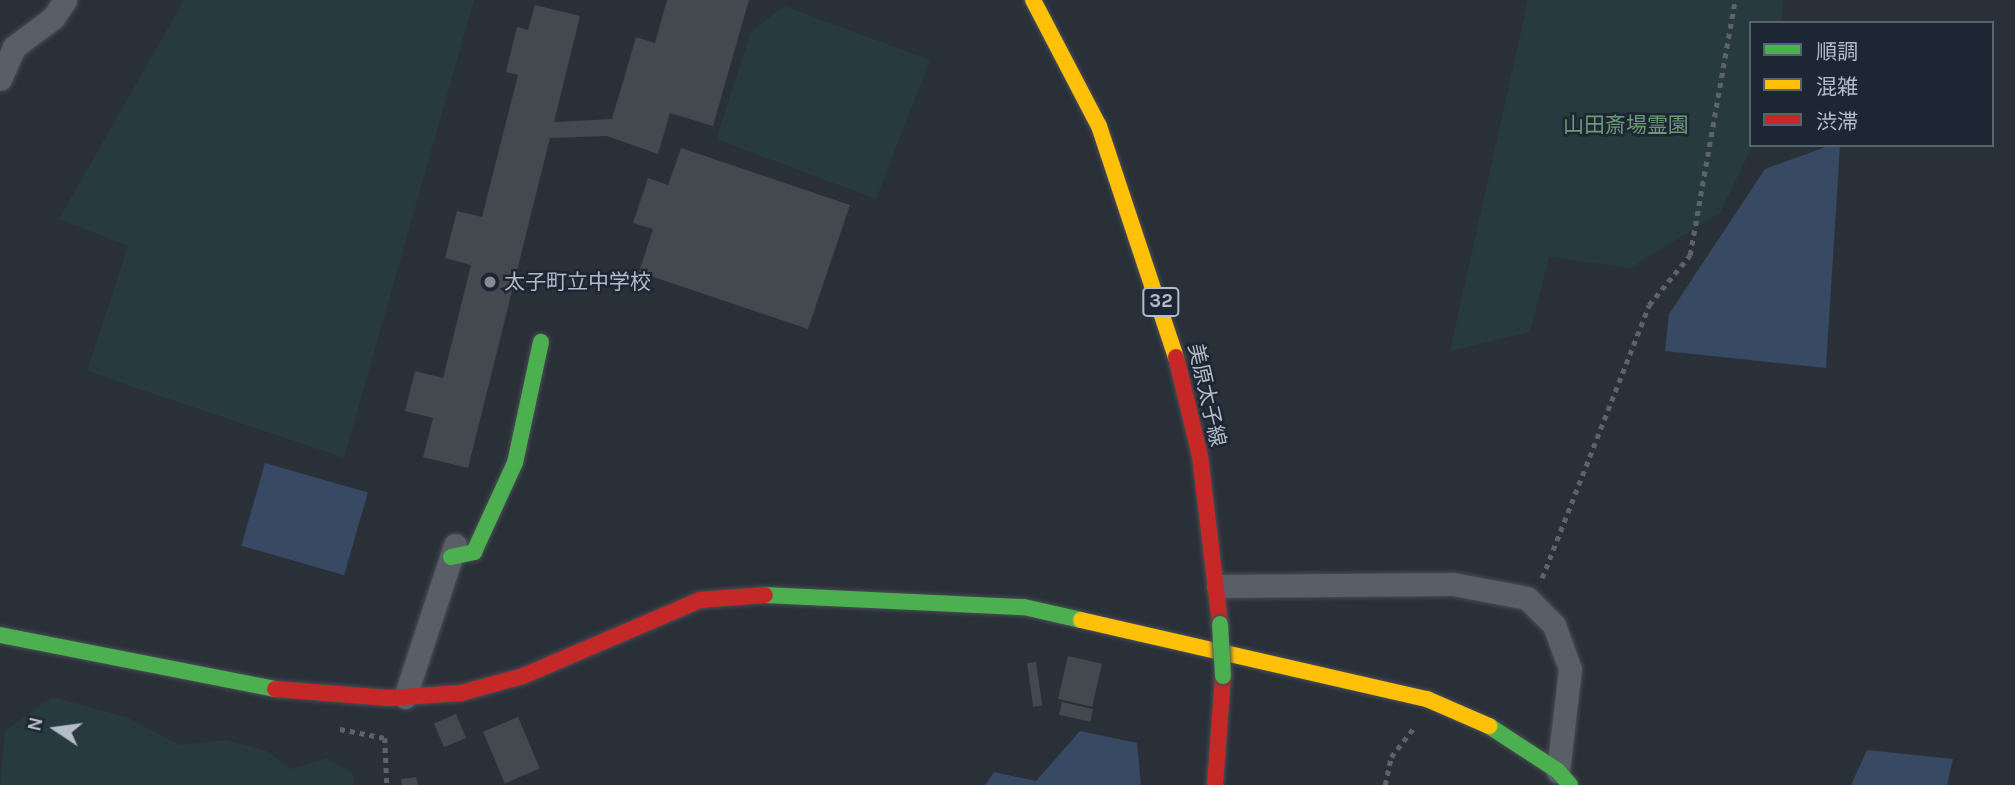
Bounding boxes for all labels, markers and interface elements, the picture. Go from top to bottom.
legend [1749,21,1994,147]
text: 順調 [1816,40,1858,64]
text: 混雑 [1816,75,1858,99]
text: 渋滞 [1816,110,1858,134]
park label: 山田斎場霊園 [1563,112,1689,138]
place label: 太子町立中学校 [504,269,651,295]
marker: 太子町立中学校 [482,274,498,290]
road number: 32 [1142,286,1180,318]
street label: 美原太子線 [1183,341,1231,449]
north arrow [21,694,91,764]
text: N [23,715,48,733]

